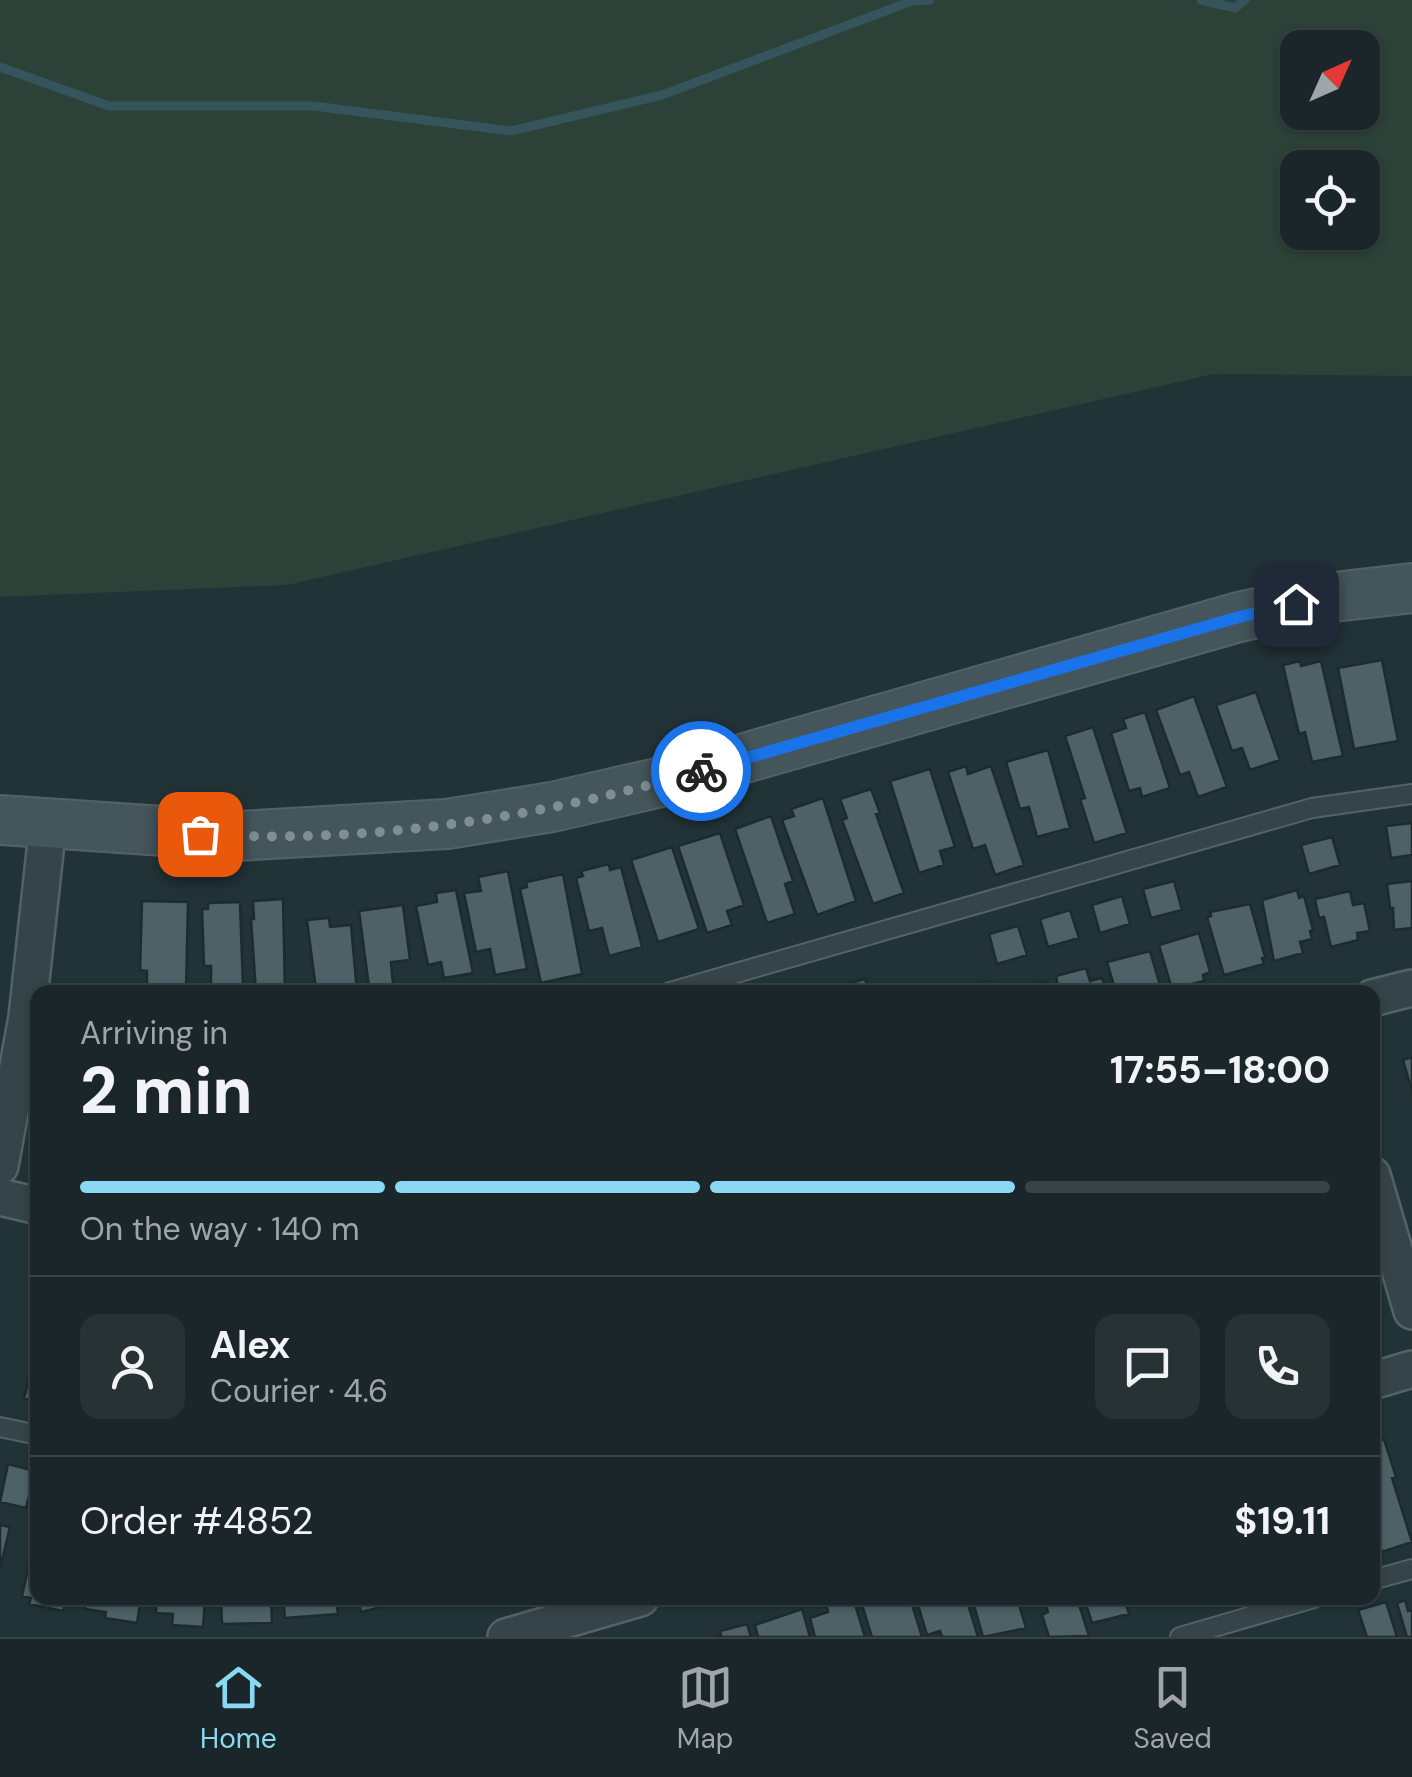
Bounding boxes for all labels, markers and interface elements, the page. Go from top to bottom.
north arrow [1280,30,1380,130]
map controls [1280,30,1380,250]
button: locate [1280,150,1380,250]
pin [1254,562,1339,647]
icon: home [1269,577,1324,632]
courier [651,721,751,821]
icon: bike [674,744,729,799]
pin [158,792,243,877]
icon: bag [173,807,228,862]
text: Arriving in [80,1012,228,1054]
text: 17:55–18:00 [1110,1045,1330,1095]
text: 2 min [80,1049,253,1133]
text: On the way · 140 m [80,1208,360,1250]
button: person [80,1314,185,1419]
button: chat [1095,1314,1200,1419]
button: phone [1225,1314,1330,1419]
text: Alex [210,1320,290,1370]
text: Courier · 4.6 [210,1370,388,1412]
text: Order #4852 [80,1496,313,1546]
text: $19.11 [1234,1496,1330,1546]
tab: Home [200,1660,277,1757]
tab: Map [677,1660,733,1757]
tab: Saved [1133,1660,1212,1757]

